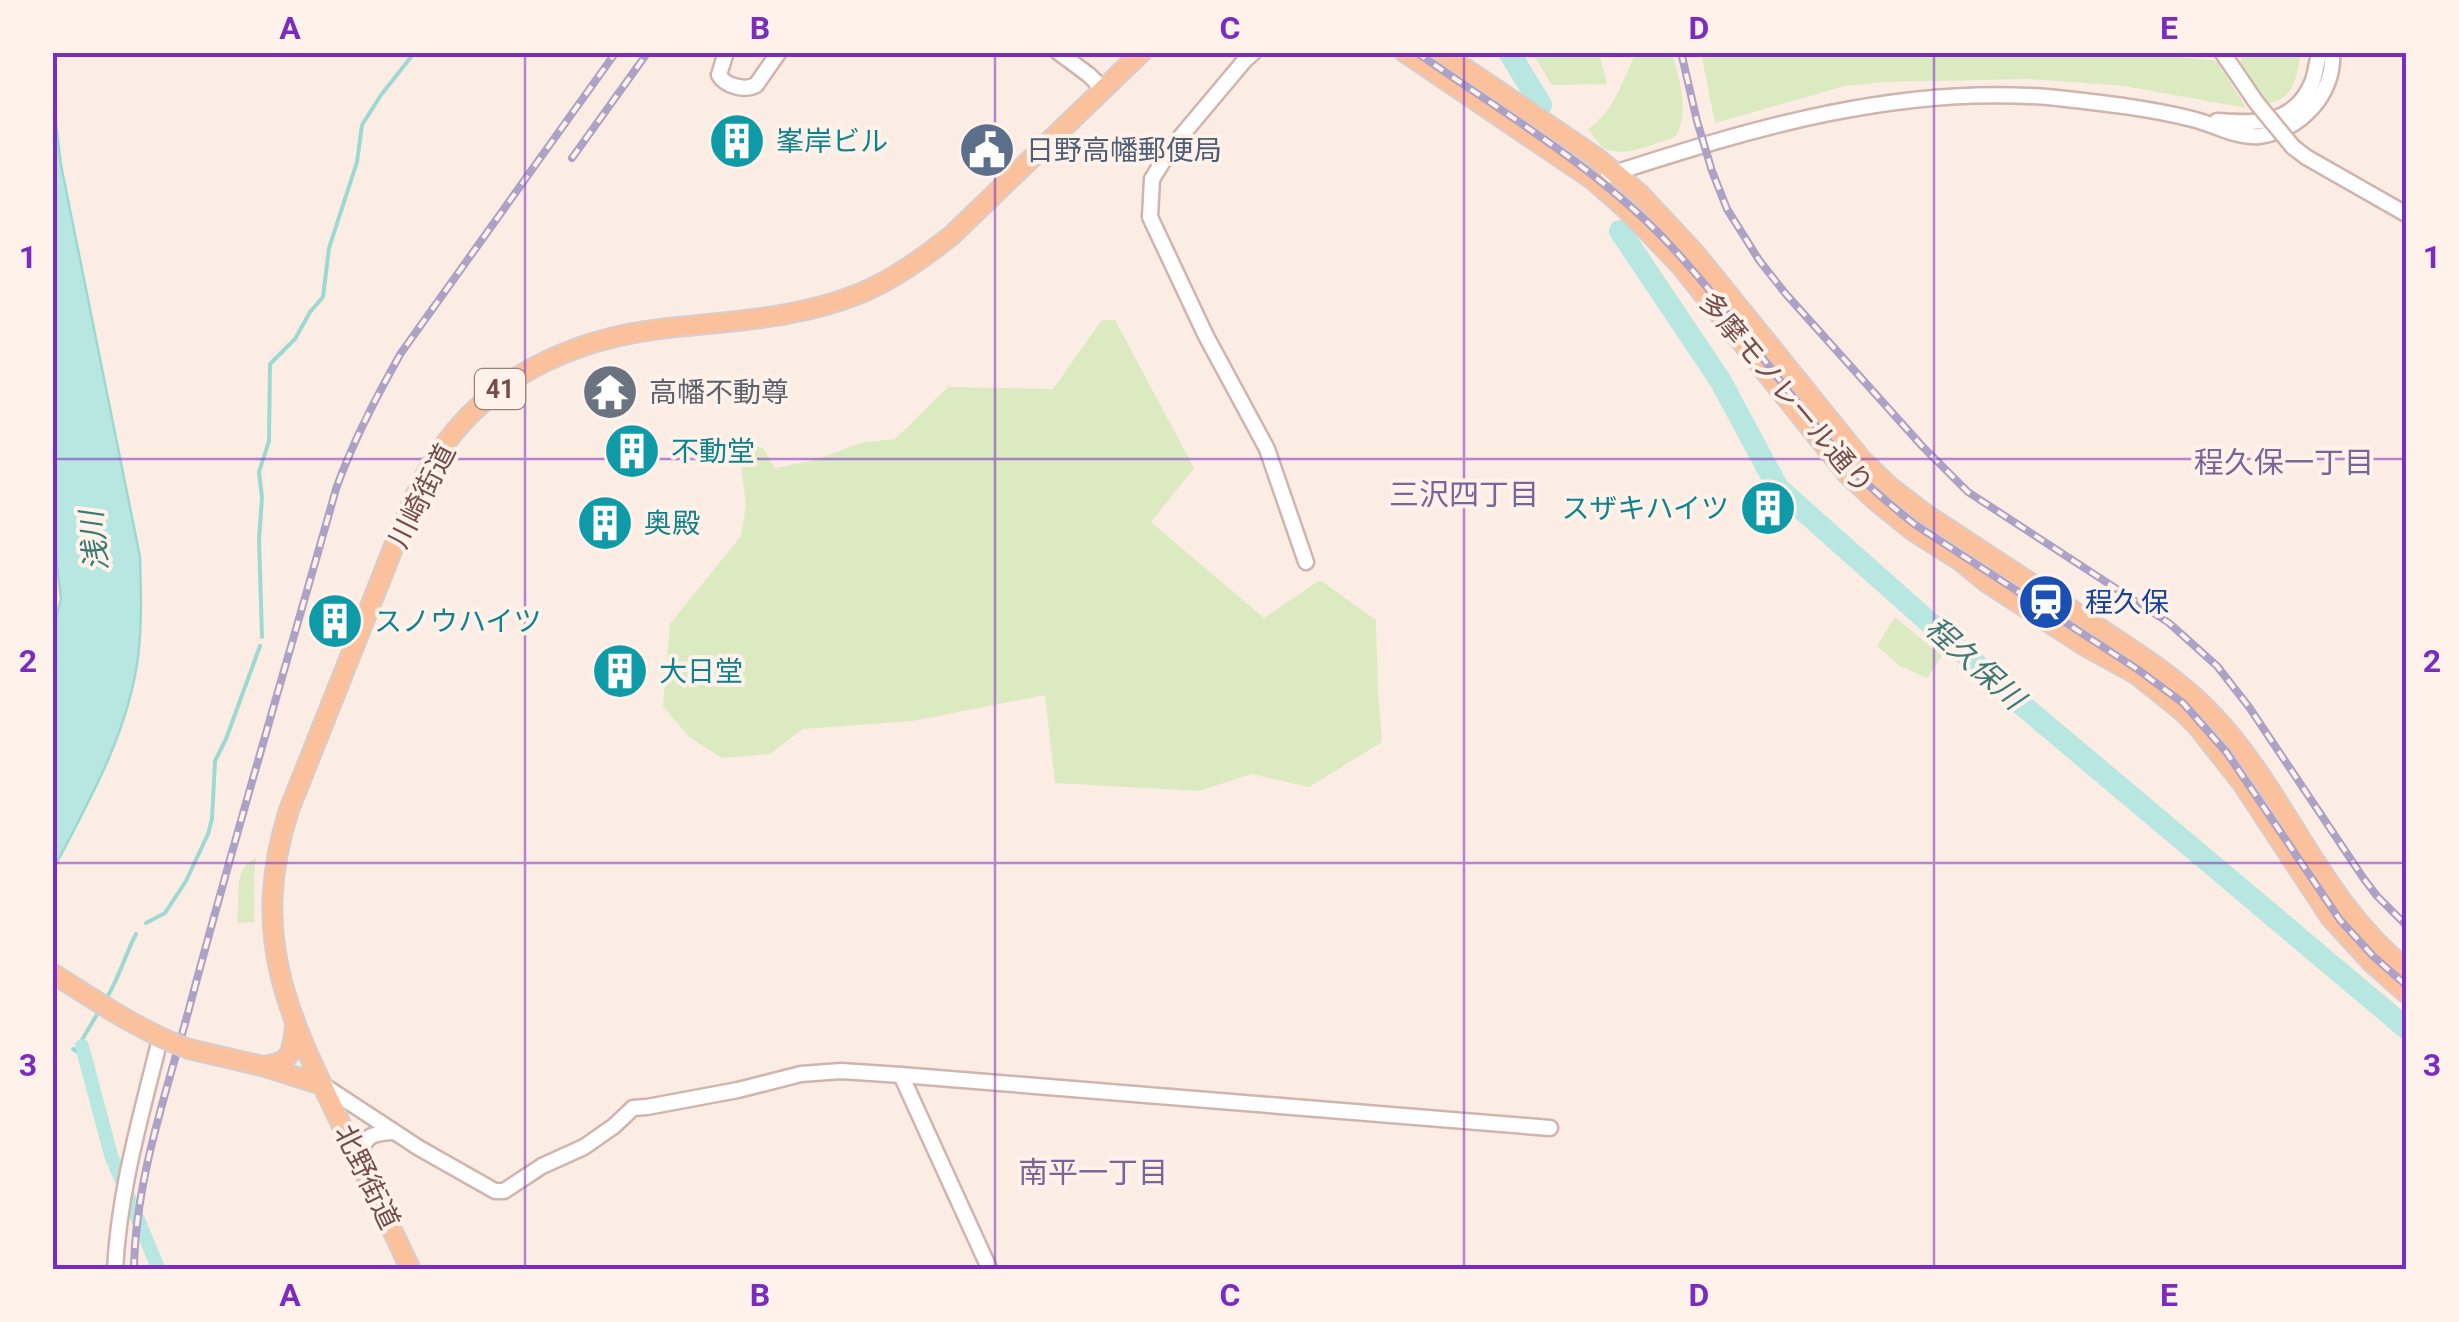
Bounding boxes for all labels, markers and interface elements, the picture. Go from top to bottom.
text: A [279,9,301,47]
text: B [750,9,770,47]
text: C [1220,9,1240,47]
text: D [1689,9,1709,47]
text: E [2160,9,2178,47]
building icon: 峯岸ビル [707,111,767,171]
public building icon: 日野高幡郵便局 [957,120,1017,180]
place label: 峯岸ビル [776,125,888,158]
place label: 日野高幡郵便局 [1026,134,1222,167]
text: 1 [19,238,37,276]
text: 1 [2423,238,2441,276]
street label: 多摩モノレール通り [1692,286,1880,500]
temple icon: 高幡不動尊 [580,362,640,422]
road number: 41 [475,369,525,409]
place label: 高幡不動尊 [649,376,789,409]
building icon: 不動堂 [602,421,662,481]
place label: 不動堂 [671,435,755,468]
street label: 川崎街道 [382,439,462,553]
district label: 程久保一丁目 [2194,445,2374,480]
district label: 三沢四丁目 [1389,477,1539,512]
building icon: スザキハイツ [1738,478,1798,538]
place label: スザキハイツ [1562,492,1729,525]
building icon: 奥殿 [575,493,635,553]
water label: 浅川 [73,506,115,573]
place label: 奥殿 [644,507,700,540]
station icon: 程久保 [2016,572,2076,632]
place label: 程久保 [2085,586,2169,619]
building icon: スノウハイツ [305,591,365,651]
place label: スノウハイツ [374,605,541,638]
water label: 程久保川 [1919,610,2034,718]
building icon: 大日堂 [590,641,650,701]
text: 2 [19,642,37,680]
text: 2 [2423,642,2441,680]
place label: 大日堂 [659,655,743,688]
text: 3 [19,1046,37,1084]
text: 3 [2423,1046,2441,1084]
street label: 北野街道 [328,1119,406,1235]
district label: 南平一丁目 [1018,1155,1168,1190]
text: A [279,1276,301,1314]
text: B [750,1276,770,1314]
text: C [1220,1276,1240,1314]
text: D [1689,1276,1709,1314]
text: E [2160,1276,2178,1314]

